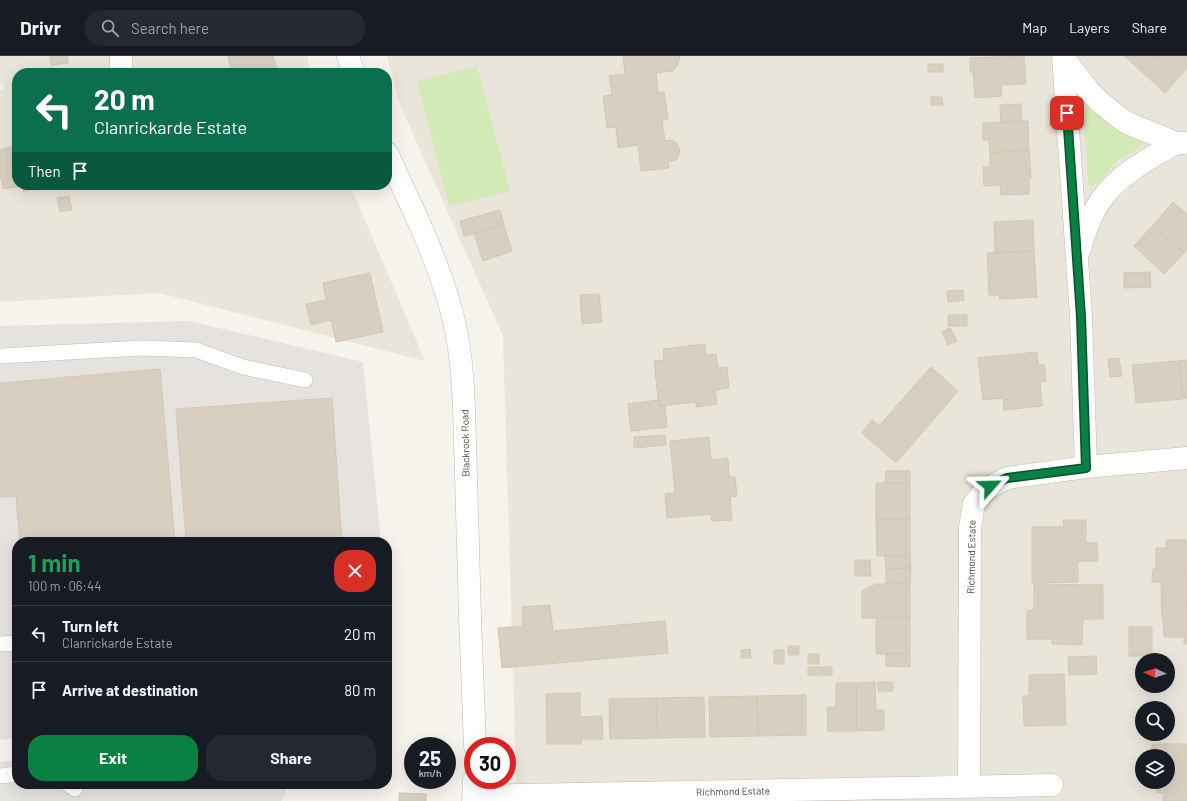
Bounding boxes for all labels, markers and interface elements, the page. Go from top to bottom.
search box [85,10,365,46]
text: Drivr [20,16,61,39]
icon: search [99,17,121,39]
text: Search here [131,19,209,37]
text: Map [1022,19,1047,36]
text: Layers [1069,19,1110,36]
text: Share [1132,19,1167,36]
text: 20 m [94,82,155,116]
icon: left [28,84,80,136]
pin [1050,96,1084,130]
icon: arrive [1056,102,1078,124]
text: Clanrickarde Estate [94,116,247,138]
icon: arrive [69,160,91,182]
text: Then [28,162,61,180]
street label: Blackrock Road [458,409,472,477]
position arrow [969,465,1011,507]
street label: Richmond Estate [964,520,978,594]
text: 1 min [28,548,81,577]
button: close [334,550,376,592]
text: 100 m · 06:44 [28,578,101,594]
text: Turn left [62,617,118,635]
icon: left [28,623,50,645]
text: 20 m [344,625,376,643]
text: Clanrickarde Estate [62,635,173,651]
north arrow [1135,653,1175,693]
map controls [1135,653,1175,789]
icon: arrive [28,679,50,701]
text: Arrive at destination [62,681,198,699]
text: 80 m [344,681,376,699]
button: search [1135,701,1175,741]
button: Exit [28,735,198,781]
button: Share [206,735,376,781]
speed limit sign: 30 [464,737,516,789]
text: 25 [419,746,441,770]
button: layers [1135,749,1175,789]
text: km/h [419,767,441,779]
street label: Richmond Estate [696,784,770,798]

